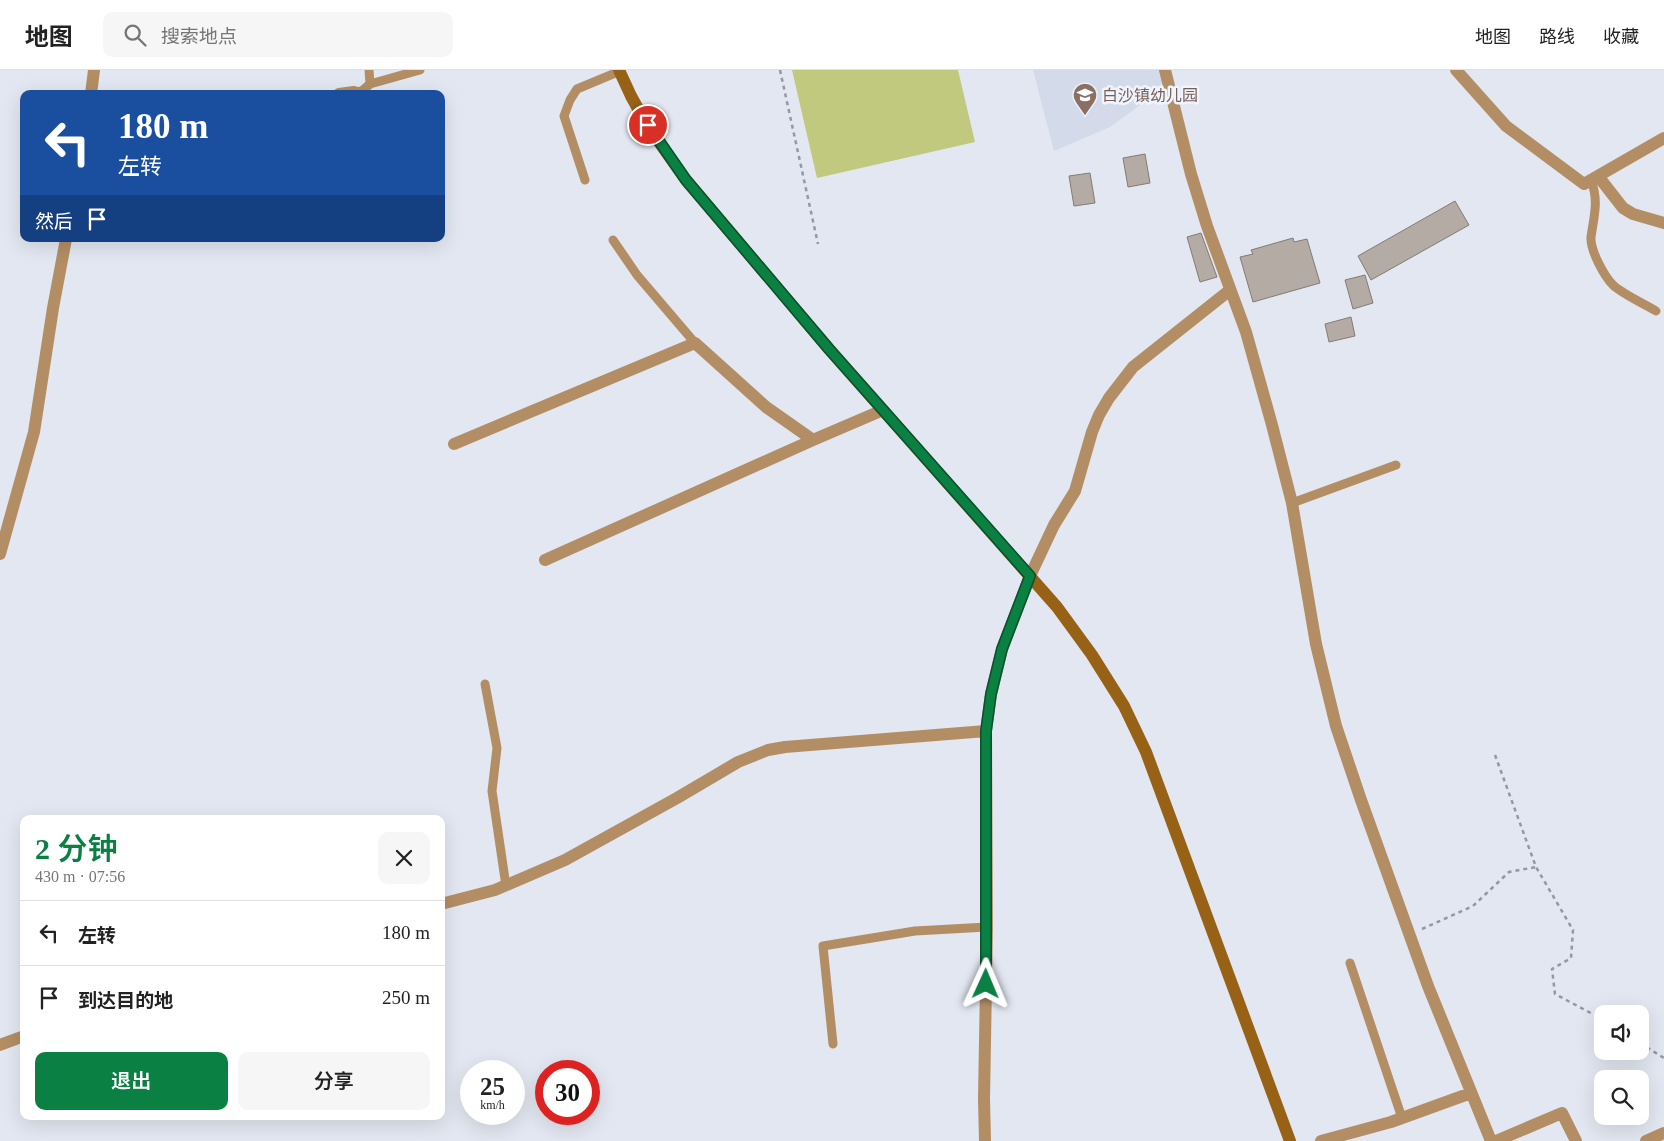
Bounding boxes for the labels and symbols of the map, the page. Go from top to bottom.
school or university icon: 白沙镇幼儿园 [1072,82,1098,116]
place label: 白沙镇幼儿园 [1102,87,1198,104]
pin [627,104,669,146]
position arrow [959,957,1011,1009]
speed limit sign: 30 [535,1060,600,1125]

